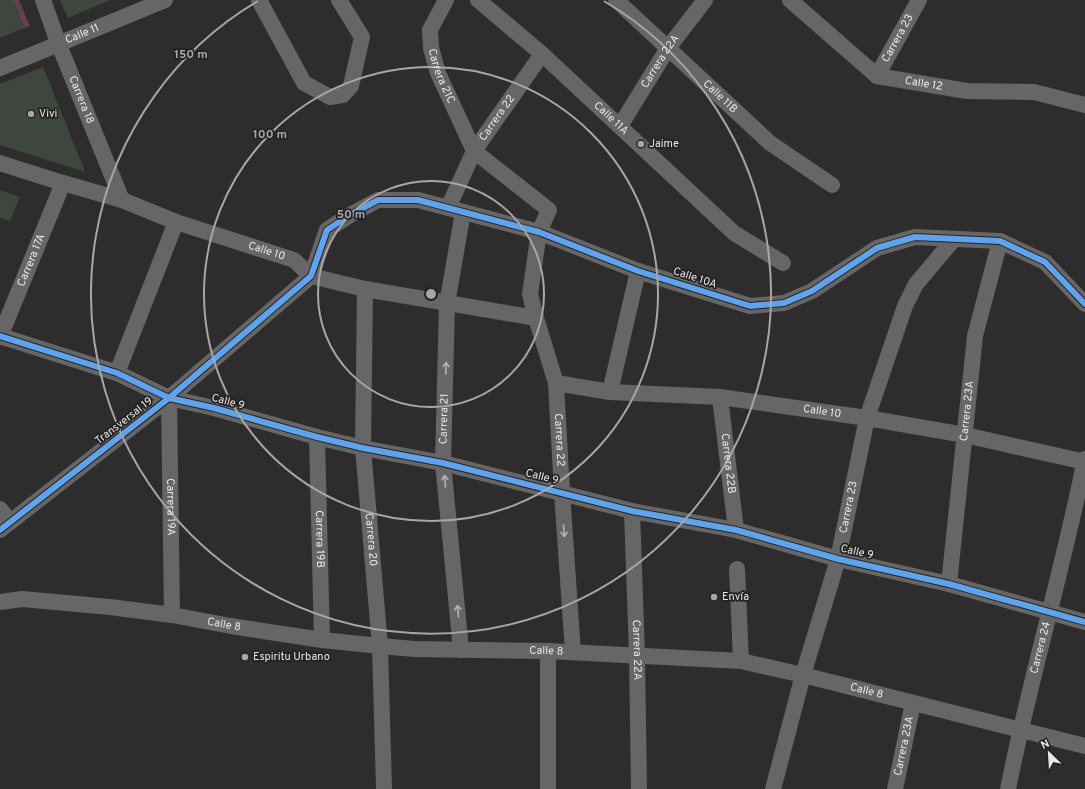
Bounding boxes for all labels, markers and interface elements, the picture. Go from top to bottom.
street label: Carrera 23 [879,12,917,65]
street label: Calle 11 [63,21,101,47]
street label: Carrera 22A [638,32,683,91]
text: 150 m [174,47,208,63]
street label: Carrera 21C [425,47,458,106]
street label: Carrera 18 [65,74,97,126]
street label: Calle 12 [904,74,944,94]
street label: Calle 11B [700,77,740,116]
street label: Carrera 22 [476,92,518,144]
street label: Calle 11A [591,99,631,138]
place label: Vivi [39,107,57,121]
marker: Vivi [26,109,36,119]
text: 100 m [253,127,287,143]
place label: Jaime [649,137,679,151]
marker: Jaime [636,139,646,149]
text: 50 m [337,207,365,223]
street label: Carrera 17A [14,232,48,289]
street label: Calle 10 [246,239,287,264]
street label: Calle 10A [671,264,719,292]
centre of rings [424,287,438,301]
one-way arrow [442,362,450,375]
street label: Carrera 23A [957,380,977,442]
street label: Calle 9 [210,391,246,413]
street label: Carrera 21 [436,393,452,444]
street label: Transversal 19 [92,394,156,448]
street label: Calle 10 [802,402,842,421]
street label: Carrera 22 [551,413,568,467]
street label: Carrera 22B [717,433,739,494]
street label: Calle 9 [524,466,560,488]
one-way arrow [442,475,449,488]
street label: Carrera 19A [163,478,178,536]
street label: Carrera 23 [836,480,861,535]
street label: Carrera 19B [312,510,327,568]
street label: Carrera 20 [362,512,380,567]
one-way arrow [561,524,568,537]
street label: Calle 9 [839,541,875,563]
place label: Envía [722,590,749,604]
marker: Envía [709,592,719,602]
one-way arrow [454,605,461,618]
street label: Calle 8 [206,615,242,634]
street label: Carrera 22A [629,619,644,680]
street label: Carrera 24 [1027,620,1054,675]
street label: Calle 8 [529,644,564,659]
place label: Espiritu Urbano [253,650,330,664]
marker: Espiritu Urbano [240,652,250,662]
street label: Calle 8 [848,680,885,702]
street label: Carrera 23A [891,715,917,777]
north arrow [1029,733,1069,773]
text: N [1039,737,1052,753]

